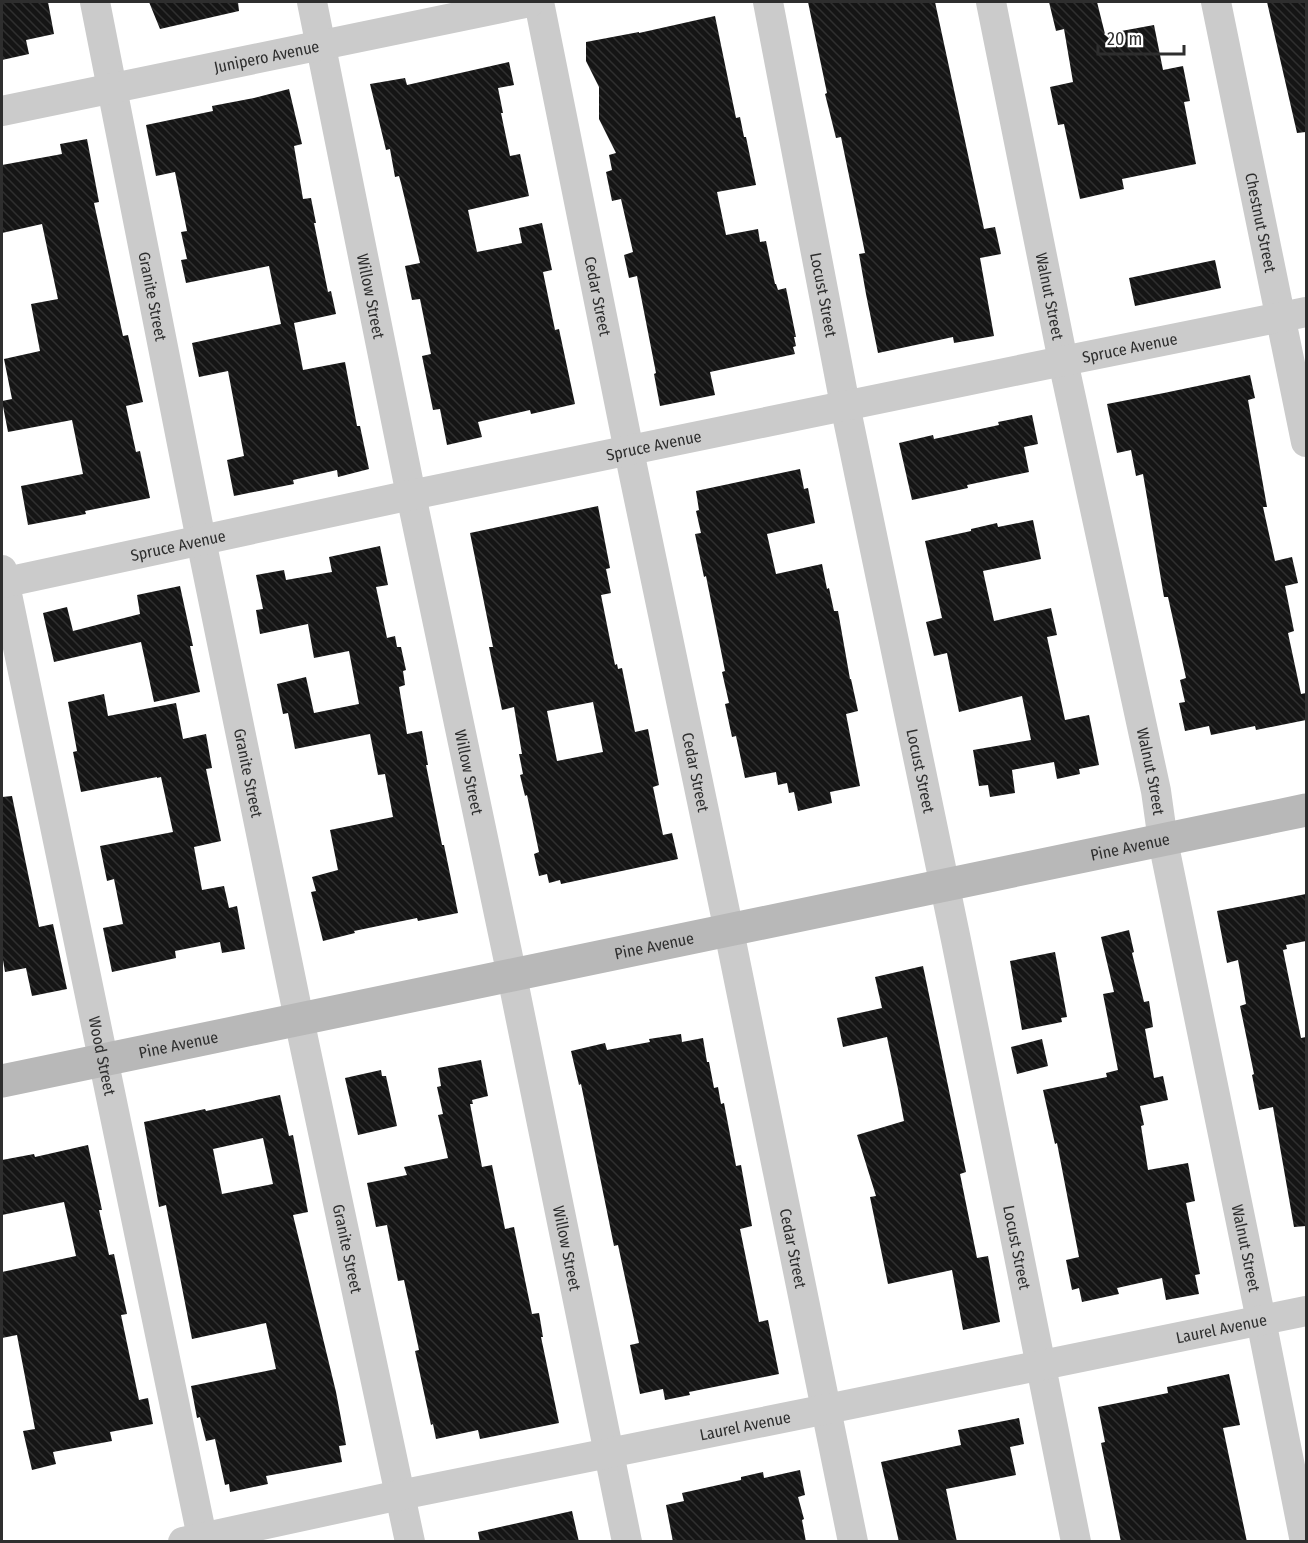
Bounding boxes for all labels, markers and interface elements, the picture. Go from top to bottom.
scale bar [1098,18,1184,56]
text: 20 m [1107,28,1142,50]
street label: Junipero Avenue [212,37,321,77]
street label: Chestnut Street [1241,171,1280,275]
street label: Granite Street [134,250,171,343]
street label: Locust Street [806,251,841,339]
street label: Walnut Street [1031,251,1068,342]
street label: Willow Street [353,252,389,341]
street label: Cedar Street [580,255,615,339]
street label: Spruce Avenue [1080,329,1179,367]
street label: Spruce Avenue [604,427,703,465]
street label: Spruce Avenue [129,526,227,565]
street label: Walnut Street [1133,726,1168,817]
street label: Granite Street [230,727,267,820]
street label: Locust Street [902,727,939,816]
street label: Willow Street [451,728,487,817]
street label: Cedar Street [678,731,713,815]
street label: Pine Avenue [1089,830,1172,865]
street label: Pine Avenue [613,928,696,963]
street label: Wood Street [85,1015,120,1098]
street label: Pine Avenue [137,1027,220,1062]
street label: Granite Street [329,1202,366,1296]
street label: Walnut Street [1228,1203,1264,1294]
street label: Willow Street [549,1204,585,1293]
street label: Locust Street [999,1204,1035,1292]
street label: Cedar Street [776,1207,810,1291]
street label: Laurel Avenue [1174,1310,1269,1347]
street label: Laurel Avenue [698,1408,792,1444]

